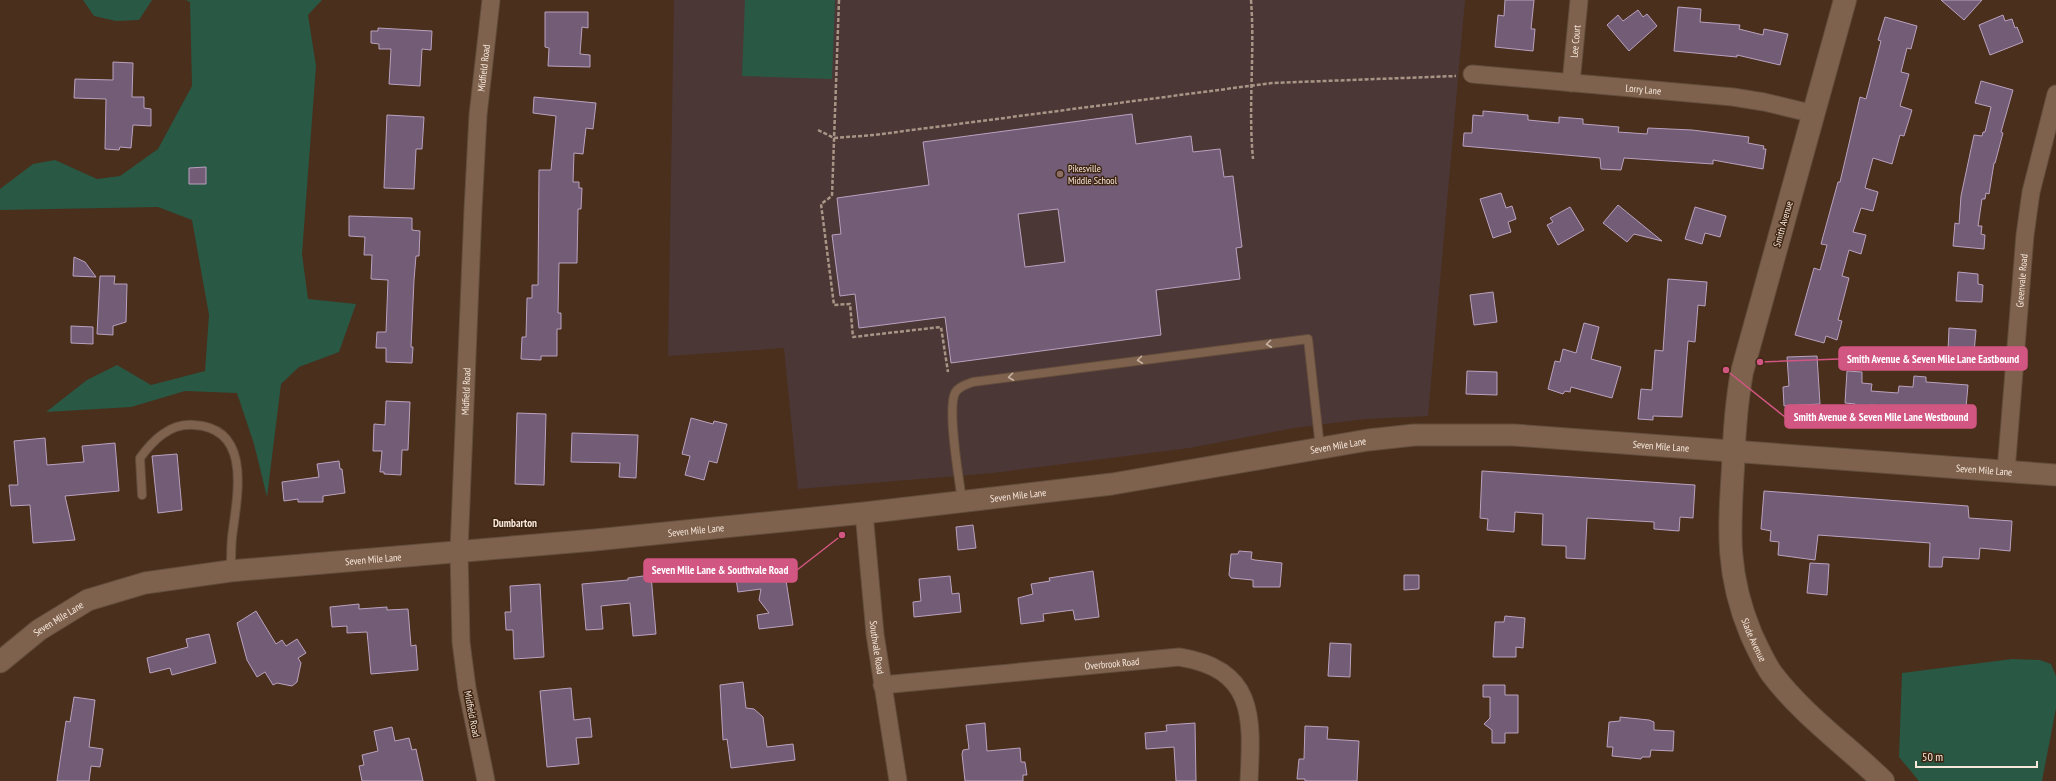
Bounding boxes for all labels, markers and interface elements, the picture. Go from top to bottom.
street label: Lee Court [1567,24,1583,58]
street label: Midfield Road [474,44,492,92]
street label: Lorry Lane [1625,81,1662,97]
place label: Pikesville Middle School [1068,162,1118,187]
marker: Pikesville Middle School [1055,169,1065,179]
street label: Smith Avenue [1770,199,1796,249]
street label: Greenvale Road [2013,253,2030,308]
one-way arrow [1266,339,1272,348]
callout: Smith Avenue & Seven Mile Lane Eastbound [1839,347,2027,370]
text: Smith Avenue & Seven Mile Lane Eastbound [1847,352,2019,366]
one-way arrow [1137,355,1143,364]
street label: Midfield Road [458,368,473,415]
one-way arrow [1008,372,1014,381]
callout: Smith Avenue & Seven Mile Lane Westbound [1785,405,1976,428]
text: Smith Avenue & Seven Mile Lane Westbound [1794,410,1968,424]
street label: Seven Mile Lane [1309,434,1367,456]
street label: Seven Mile Lane [1632,437,1690,454]
street label: Seven Mile Lane [1955,461,2013,478]
street label: Seven Mile Lane [989,485,1047,505]
district label: Dumbarton [493,516,537,530]
street label: Seven Mile Lane [667,521,725,539]
street label: Seven Mile Lane [345,550,402,568]
callout: Seven Mile Lane & Southvale Road [644,559,797,582]
text: Seven Mile Lane & Southvale Road [652,563,788,577]
street label: Seven Mile Lane [30,598,86,639]
street label: Slade Avenue [1739,616,1770,664]
street label: Southvale Road [867,620,888,675]
street label: Overbrook Road [1084,654,1140,672]
street label: Midfield Road [461,690,483,738]
scale bar [1916,743,2037,769]
text: 50 m [1922,749,1943,764]

